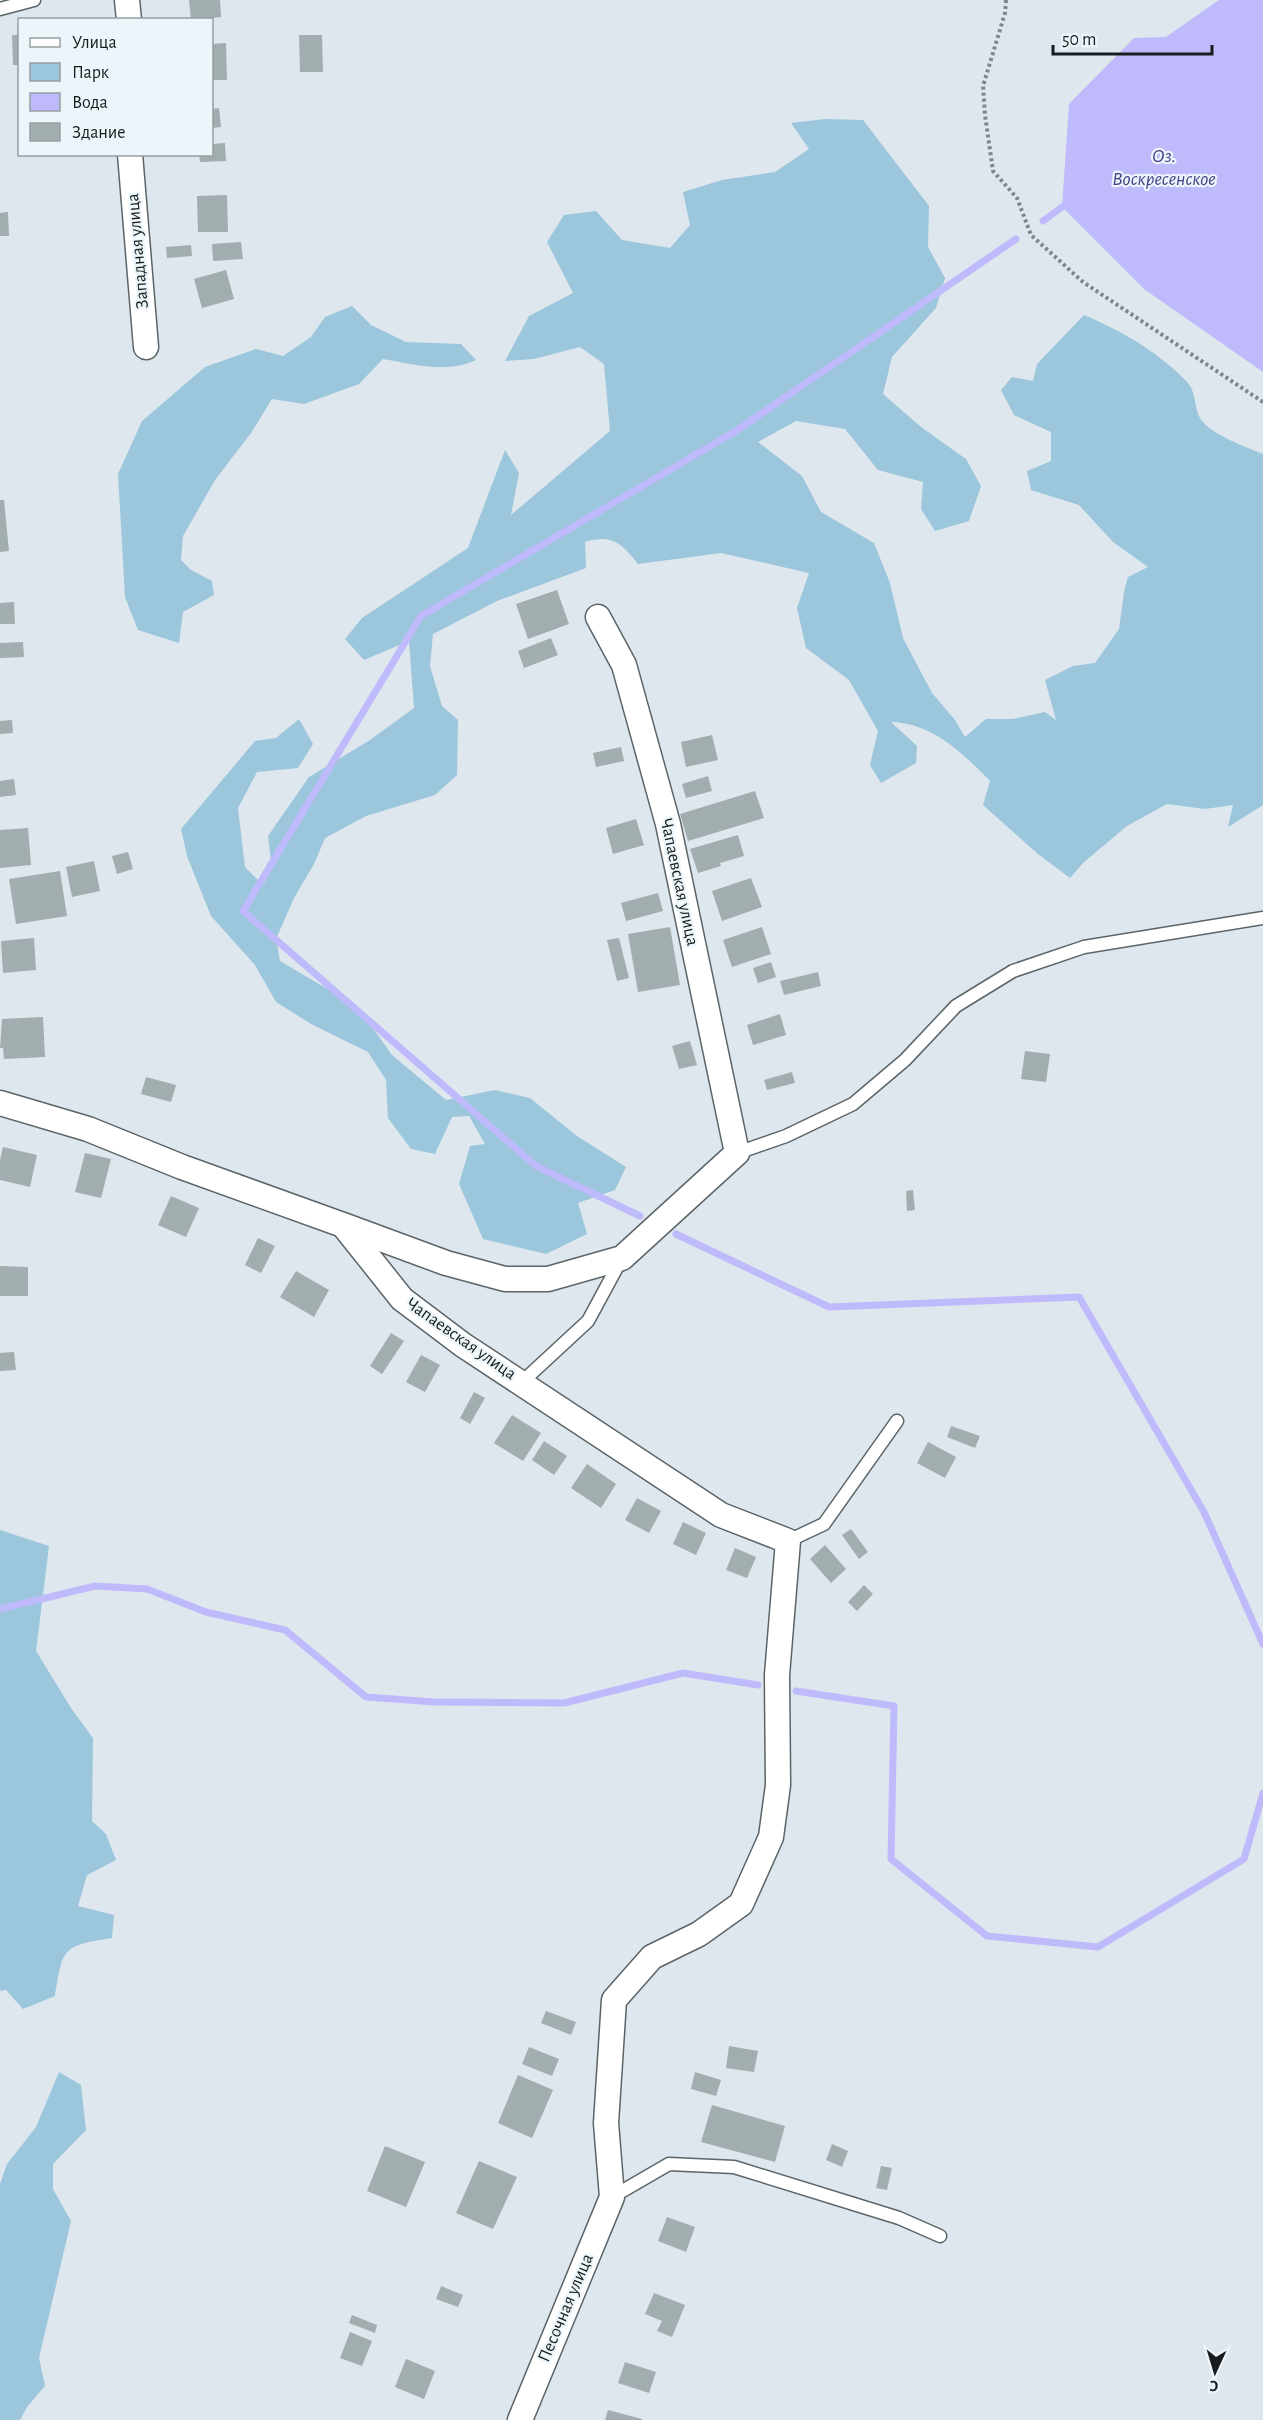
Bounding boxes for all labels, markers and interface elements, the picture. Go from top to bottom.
legend [18,18,213,156]
scale bar [1053,18,1212,56]
text: 50 m [1062,31,1096,49]
text: Улица [72,34,117,52]
text: Парк [72,64,110,82]
text: Вода [72,94,108,112]
text: Здание [72,124,126,142]
water label: Оз. Воскресенское [1112,146,1216,189]
street label: Западная улица [124,193,152,309]
street label: Чапаевская улица [657,817,701,947]
street label: Чапаевская улица [403,1294,519,1384]
street label: Песочная улица [535,2251,597,2365]
north arrow [1185,2342,1245,2402]
text: С [1209,2378,1219,2394]

